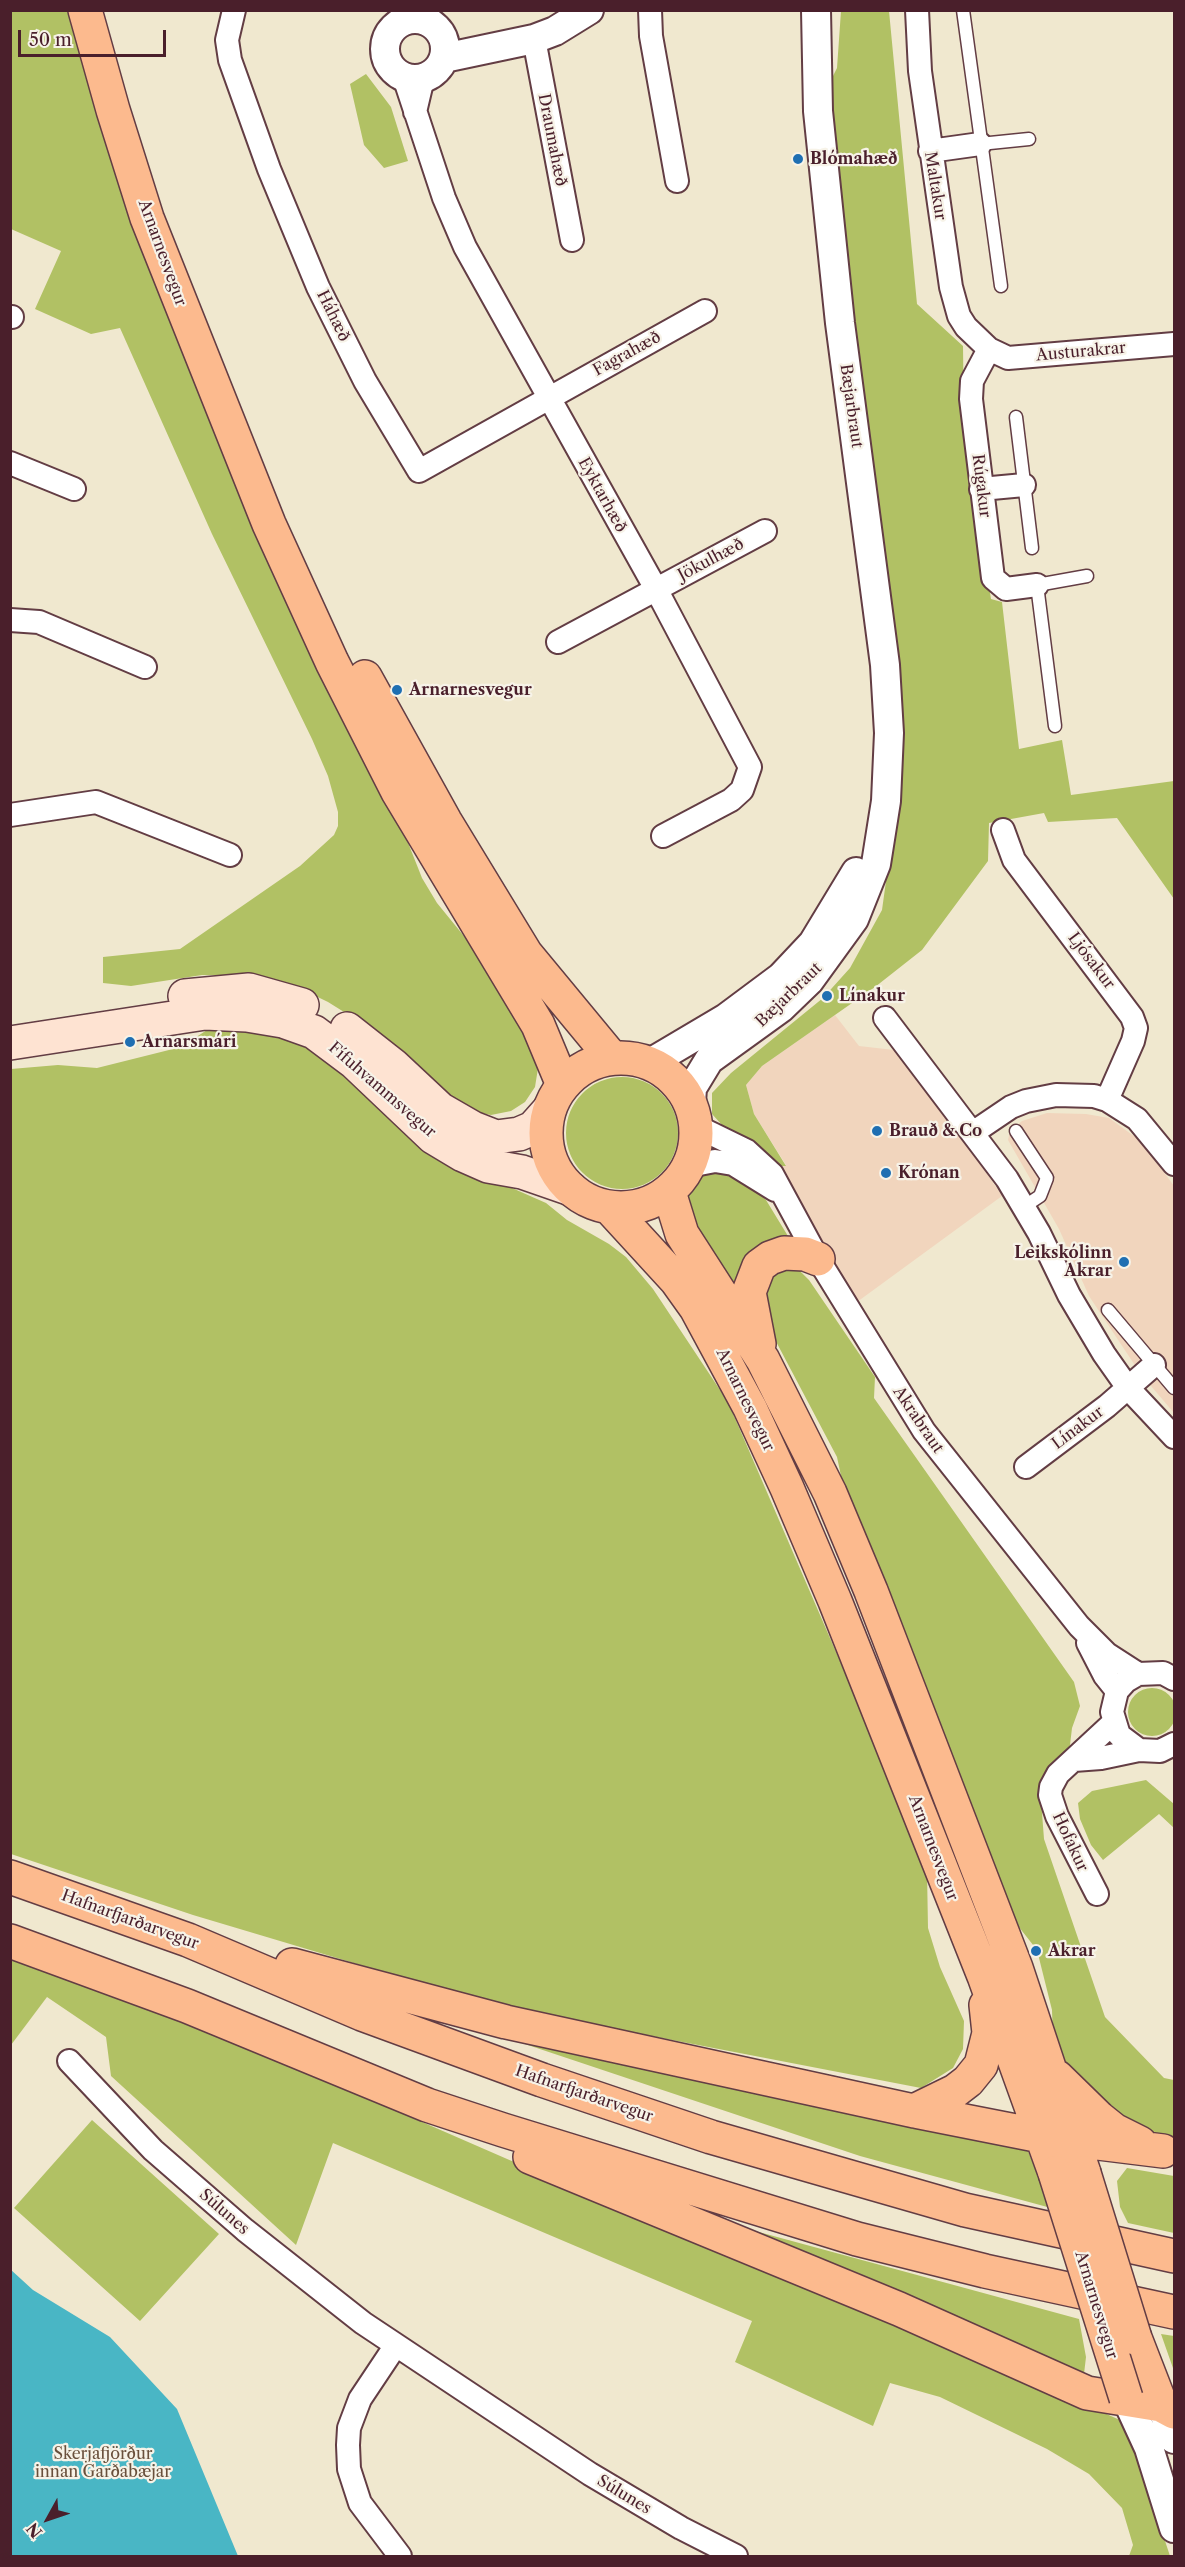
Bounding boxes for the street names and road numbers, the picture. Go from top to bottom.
street label: Draumahæð [534,92,570,188]
street label: Maltakur [920,150,950,222]
street label: Arnarnesvegur [134,197,190,309]
street label: Háhæð [312,287,354,345]
street label: Fagrahæð [590,328,664,380]
street label: Austurakrar [1035,339,1127,365]
street label: Bæjarbraut [836,363,866,449]
street label: Rúgakur [968,453,994,519]
street label: Eyktarhæð [574,454,630,536]
street label: Jökulhæð [675,535,747,585]
street label: Ljósakur [1063,929,1119,993]
street label: Bæjarbraut [752,959,826,1031]
street label: Fífuhvammsvegur [324,1038,440,1142]
street label: Arnarnesvegur [712,1346,778,1454]
street label: Akrabraut [889,1383,947,1457]
street label: Línakur [1048,1402,1108,1454]
street label: Arnarnesvegur [904,1792,962,1904]
street label: Hofakur [1048,1809,1092,1875]
street label: Hafnarfjarðarvegur [59,1886,201,1954]
street label: Hafnarfjarðarvegur [513,2061,655,2127]
street label: Súlunes [195,2185,253,2239]
street label: Arnarnesvegur [1070,2249,1122,2361]
street label: Súlunes [593,2471,655,2519]

